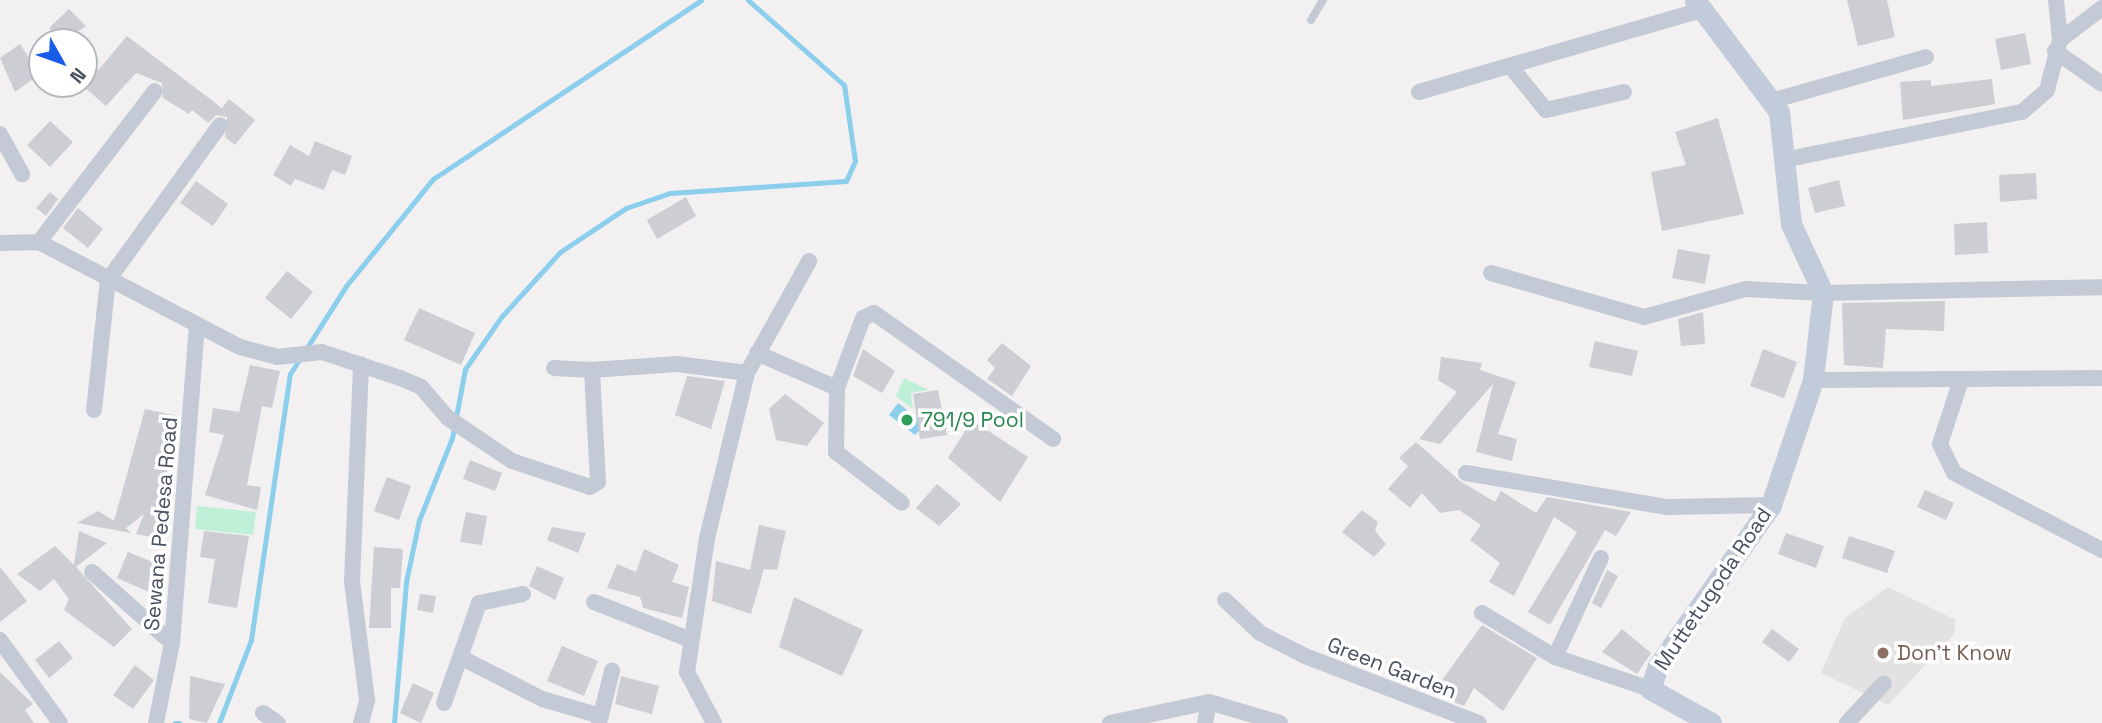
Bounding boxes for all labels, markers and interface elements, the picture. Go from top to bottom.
north arrow [28,28,98,98]
text: N [64,63,92,88]
place label: 791/9 Pool [921,407,1024,433]
marker: 791/9 Pool [899,412,915,428]
street label: Sewana Pedesa Road [139,416,183,632]
street label: Muttetugoda Road [1649,503,1777,675]
street label: Green Garden [1324,632,1460,704]
place label: Don't Know [1897,640,2012,666]
marker: Don't Know [1875,645,1891,661]

